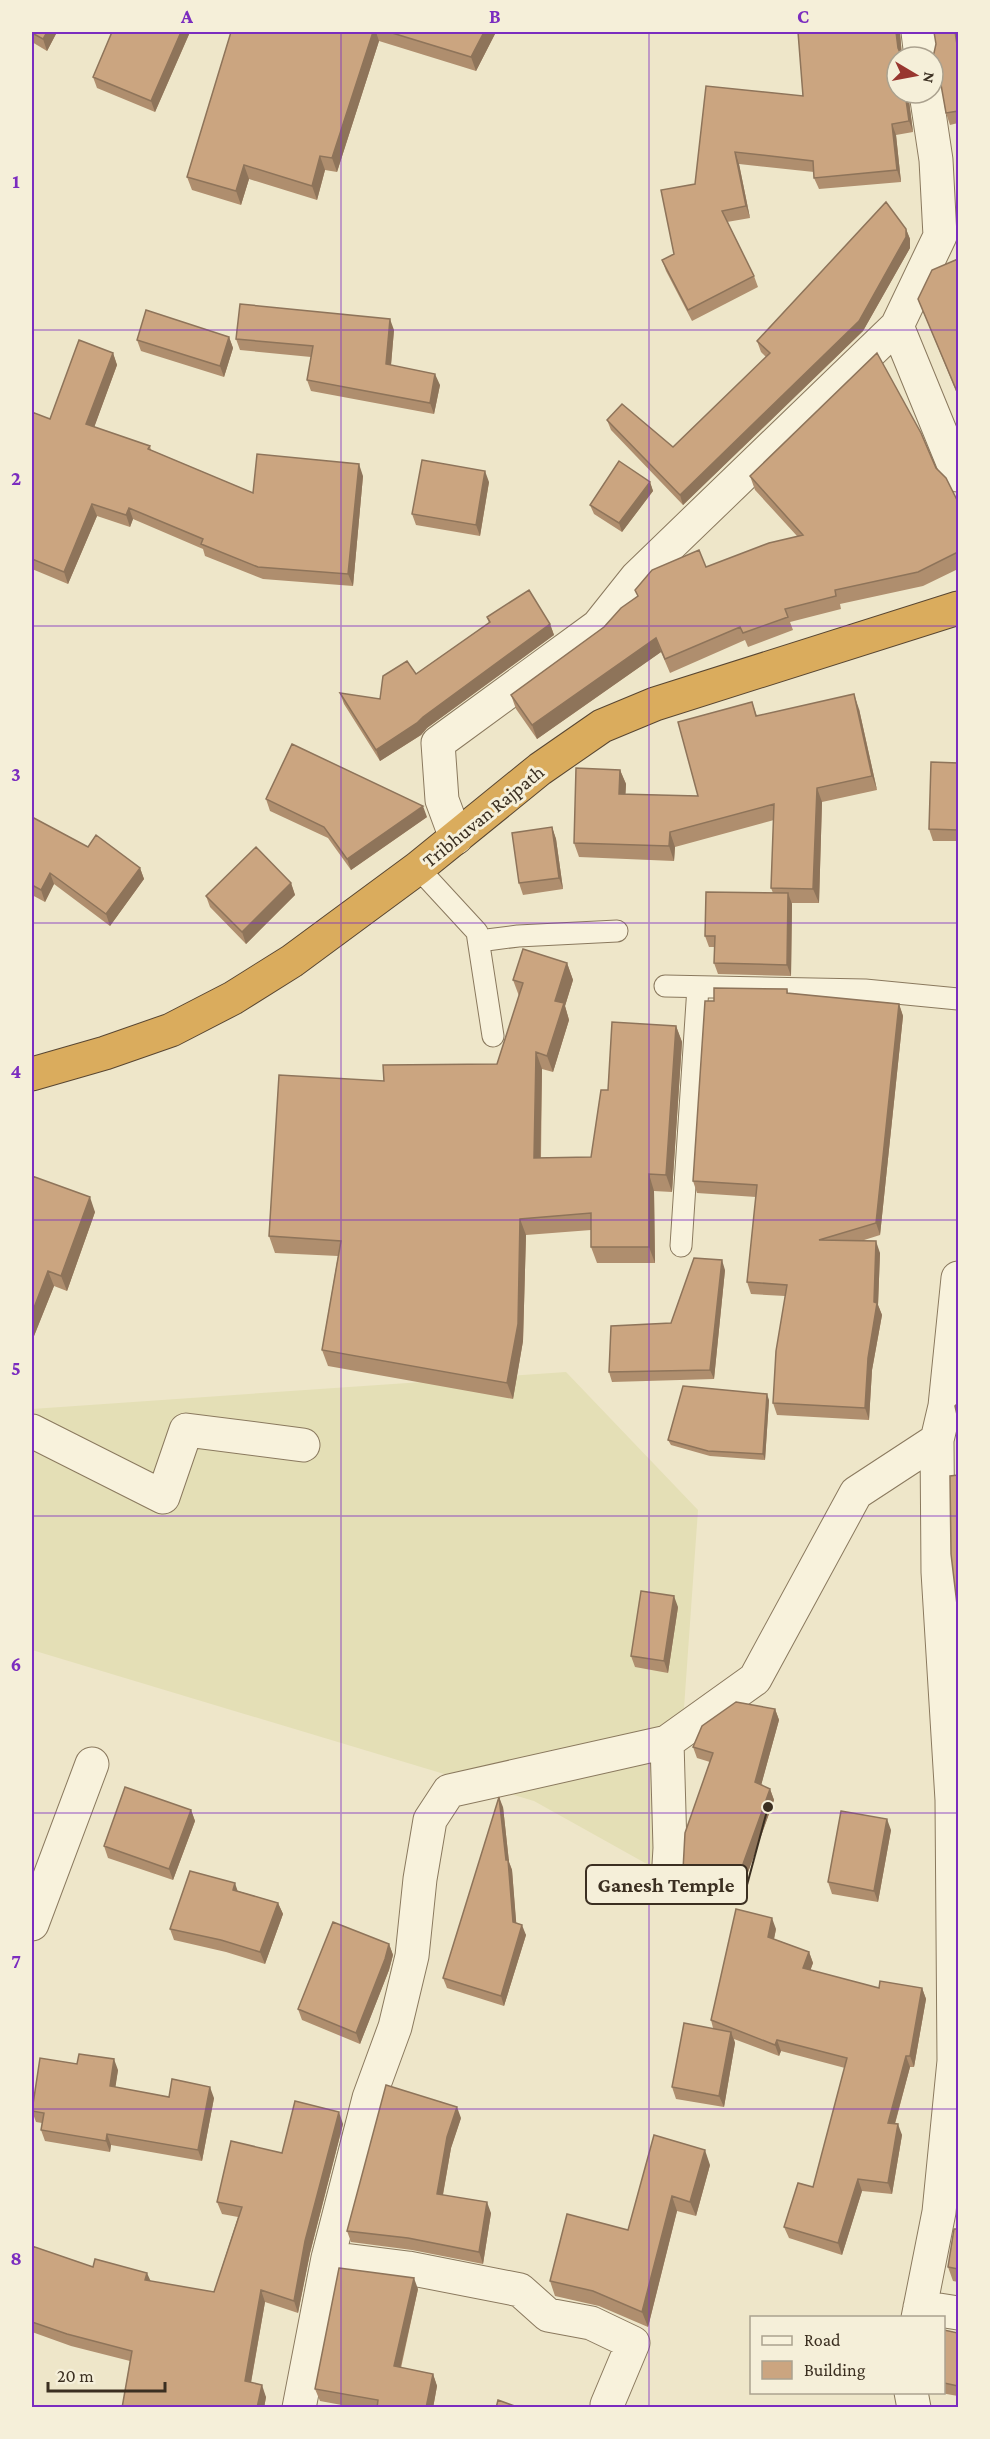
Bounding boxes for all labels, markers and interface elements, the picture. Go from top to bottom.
text: A [180,5,194,27]
text: B [489,5,501,27]
text: C [797,5,809,27]
north arrow [885,45,945,105]
text: N [920,71,939,84]
text: 1 [12,170,20,192]
text: 2 [11,467,21,489]
street label: Tribhuvan Rajpath [418,760,549,872]
text: 3 [11,763,21,785]
text: 4 [11,1060,22,1082]
text: 5 [11,1357,21,1379]
text: 6 [11,1653,21,1675]
callout: Ganesh Temple [586,1865,747,1904]
text: Ganesh Temple [598,1873,735,1897]
text: 7 [11,1950,21,1972]
text: 8 [10,2247,22,2269]
legend [750,2316,945,2394]
text: Road [804,2330,841,2350]
scale bar [48,2355,165,2393]
text: Building [804,2360,866,2380]
text: 20 m [57,2366,94,2386]

